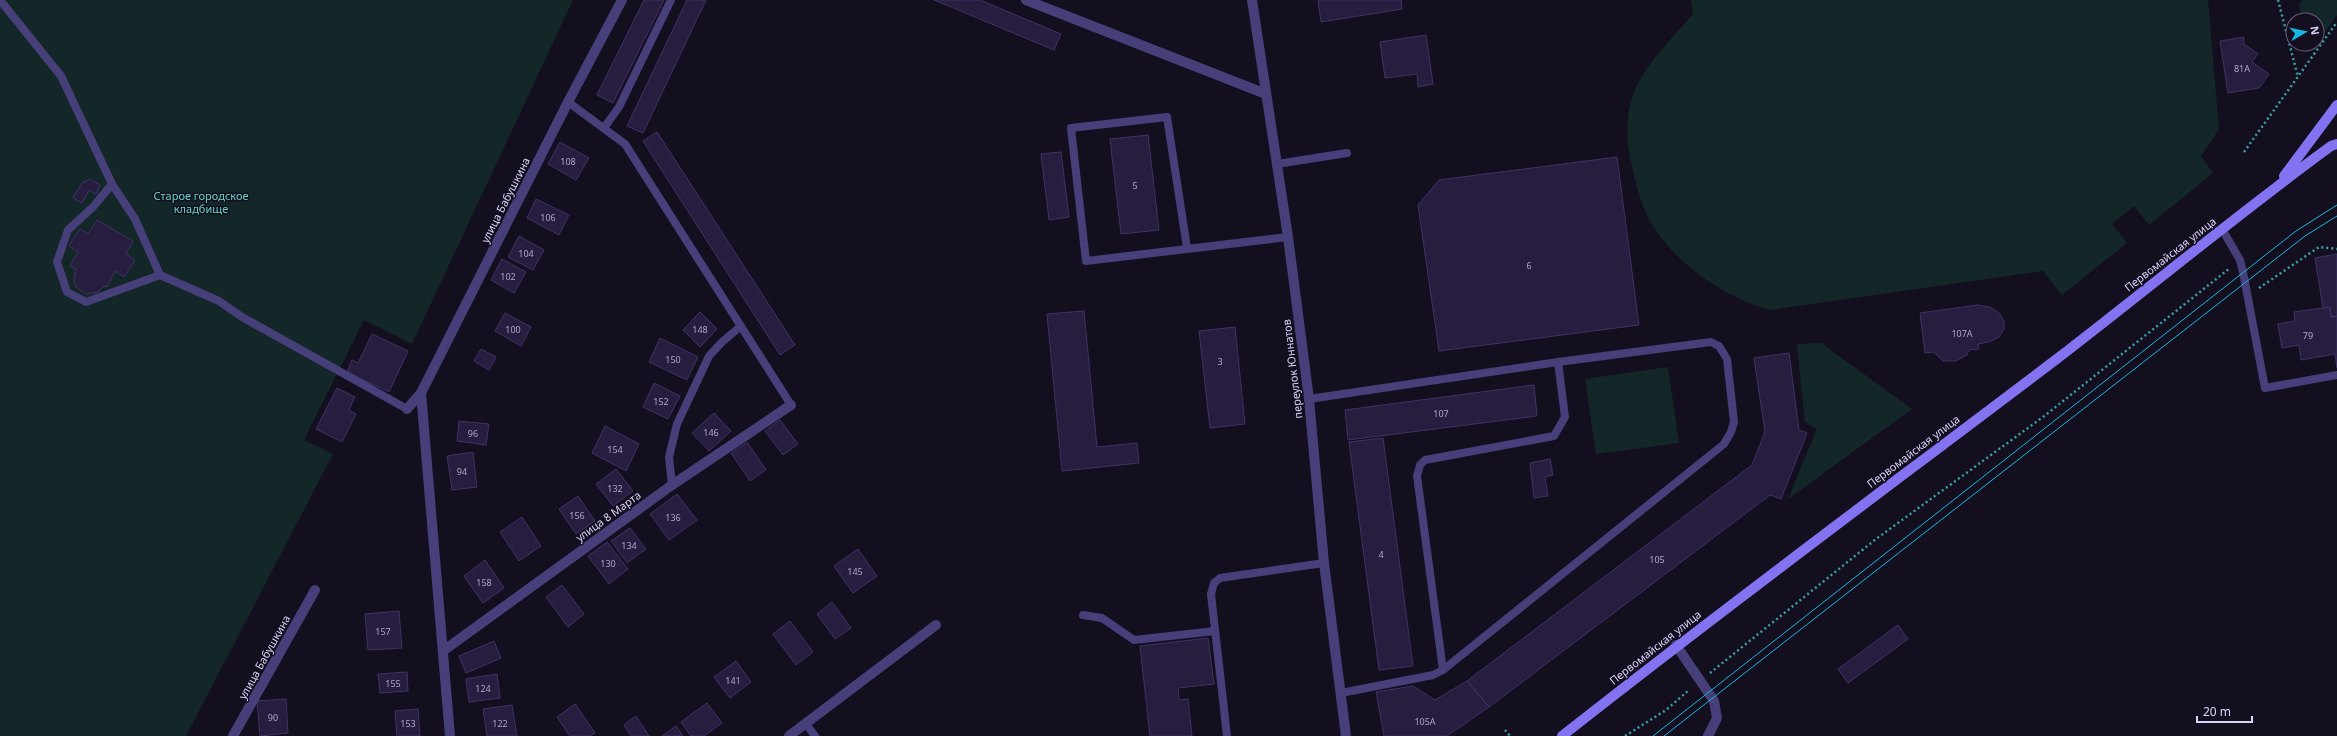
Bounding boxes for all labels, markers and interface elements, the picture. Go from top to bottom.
north arrow [2285,12,2325,52]
text: N [2307,25,2323,36]
house number: 81А [2234,62,2250,75]
street label: улица Бабушкина [477,155,533,245]
house number: 108 [560,155,576,168]
house number: 5 [1132,179,1138,192]
park label: Старое городское кладбище [153,188,249,216]
house number: 106 [540,211,556,224]
street label: Первомайская улица [2121,213,2219,295]
house number: 104 [518,247,534,260]
house number: 6 [1526,259,1532,272]
house number: 102 [500,270,516,283]
street label: переулок Юннатов [1278,318,1306,420]
house number: 100 [505,323,521,336]
house number: 148 [692,323,708,336]
house number: 107А [1951,327,1973,340]
house number: 79 [2303,329,2313,342]
house number: 150 [665,353,681,366]
house number: 3 [1217,355,1223,368]
house number: 152 [653,395,669,408]
house number: 107 [1433,407,1449,420]
street label: Первомайская улица [1864,411,1962,491]
house number: 146 [703,426,719,439]
house number: 96 [468,427,478,440]
house number: 154 [607,443,623,456]
house number: 94 [457,465,467,478]
house number: 132 [607,482,623,495]
street label: улица 8 Марта [572,487,644,545]
house number: 156 [569,509,585,522]
house number: 136 [665,511,681,524]
house number: 134 [621,539,637,552]
house number: 4 [1378,548,1384,561]
house number: 105 [1649,553,1665,566]
house number: 130 [600,557,616,570]
house number: 145 [847,565,863,578]
house number: 158 [476,576,492,589]
street label: Первомайская улица [1606,606,1704,688]
street label: улица Бабушкина [235,612,293,702]
house number: 157 [375,625,391,638]
house number: 141 [725,674,741,687]
house number: 155 [385,677,401,690]
house number: 124 [475,682,491,695]
scale bar [2197,698,2252,724]
text: 20 m [2203,703,2231,720]
house number: 90 [268,711,278,724]
house number: 105А [1414,715,1436,728]
house number: 153 [400,717,416,730]
house number: 122 [492,717,508,730]

